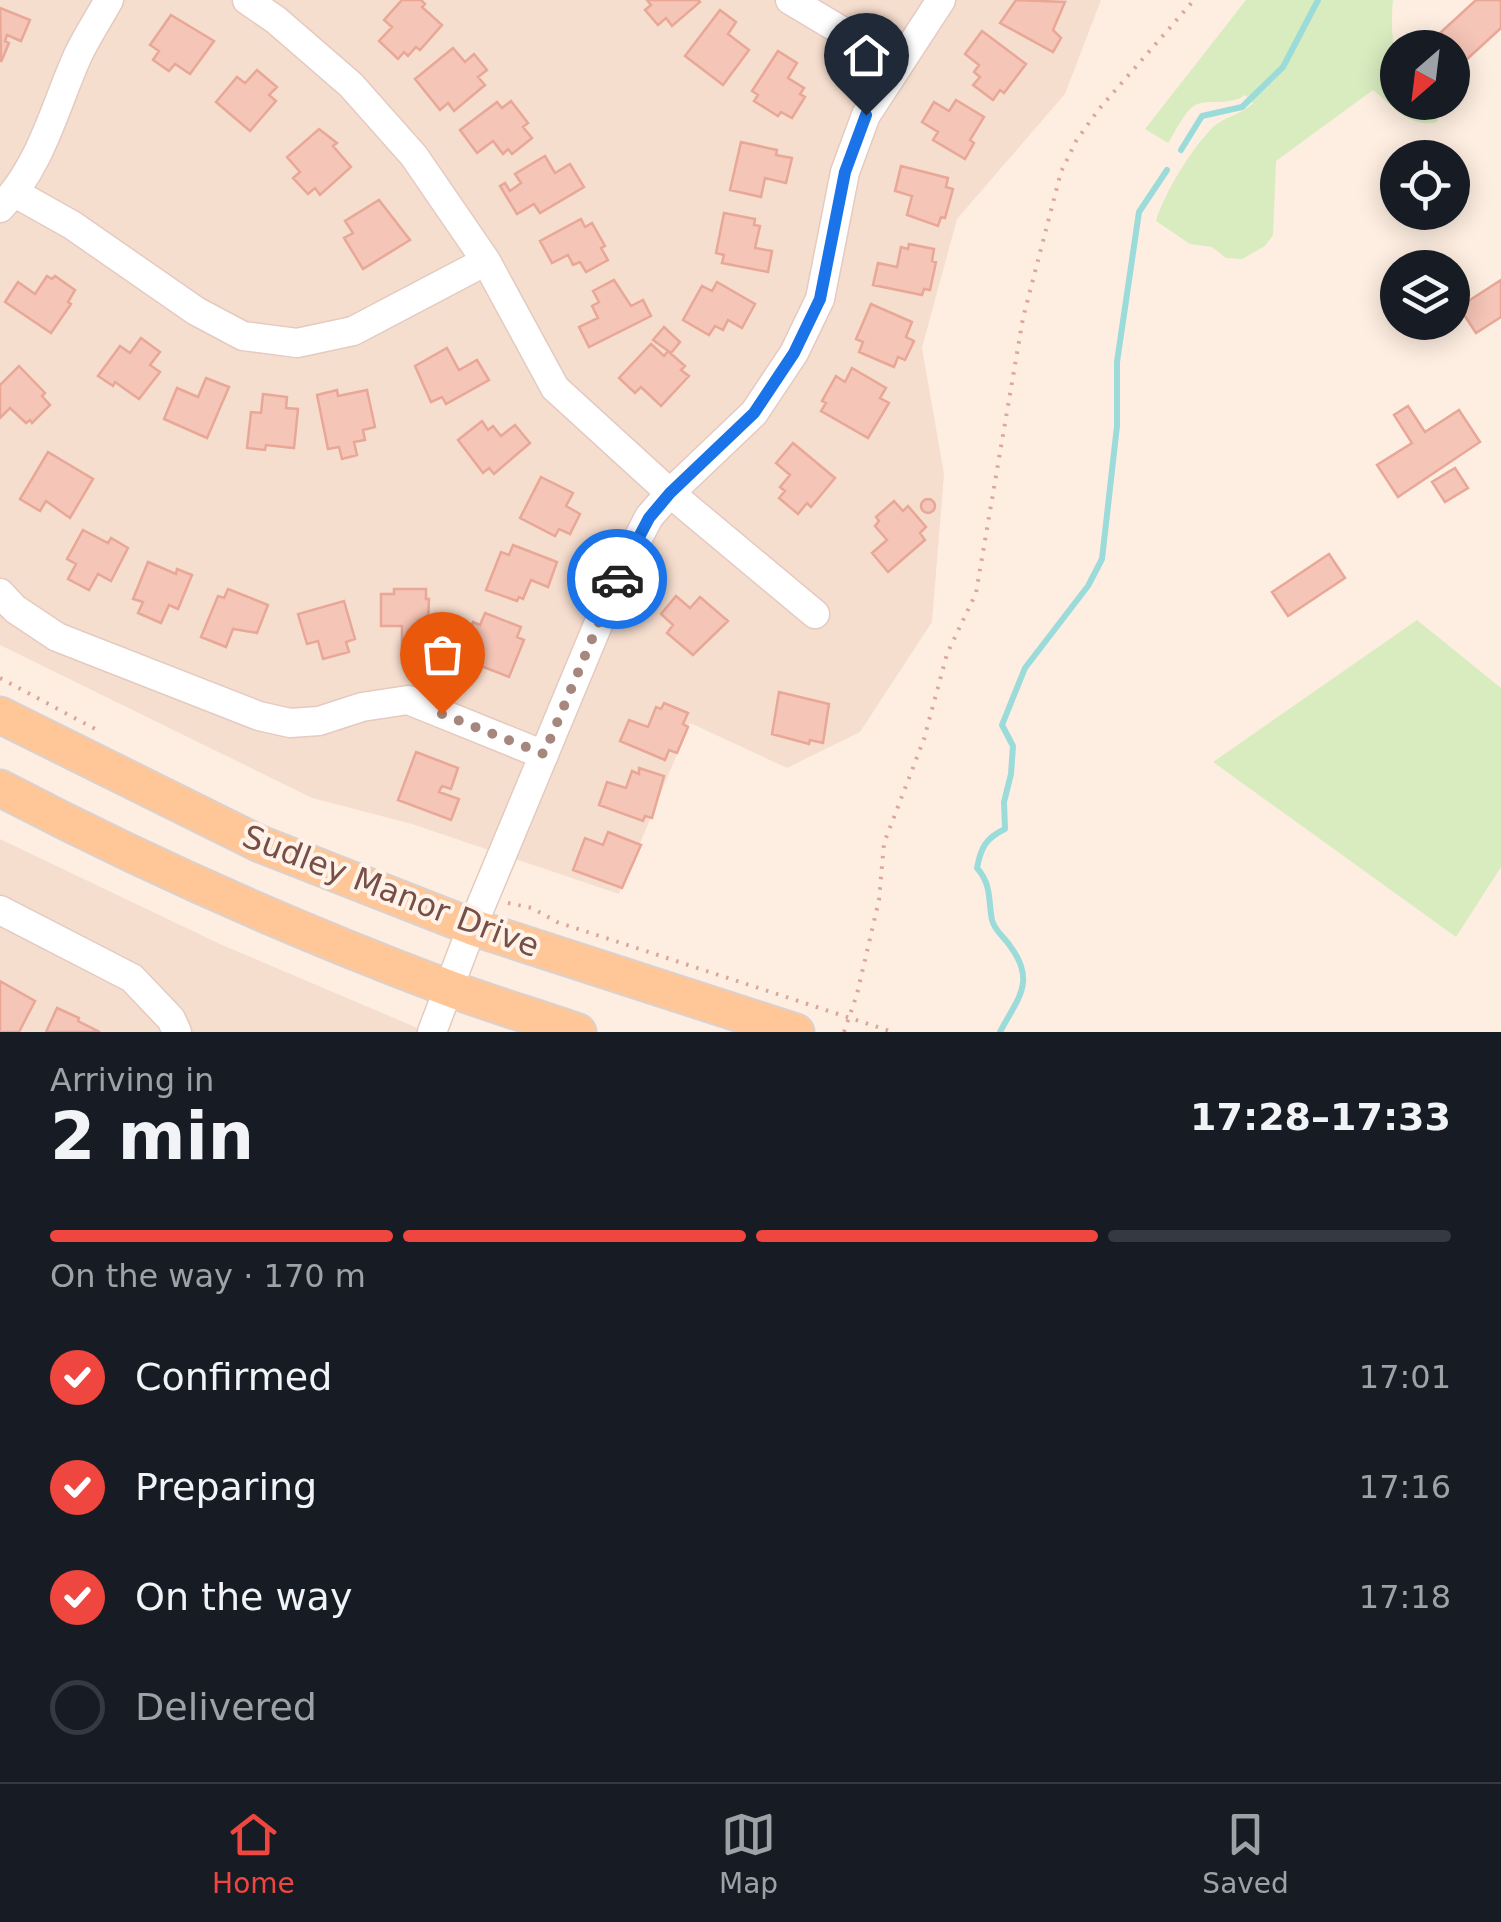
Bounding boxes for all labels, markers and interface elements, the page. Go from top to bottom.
pin [824,13,909,116]
icon: home [839,28,894,83]
north arrow [1380,30,1470,120]
map controls [1380,30,1470,340]
button: locate [1380,140,1470,230]
button: layers [1380,250,1470,340]
courier [567,529,667,629]
icon: car [590,552,645,607]
pin [400,612,485,715]
icon: bag [415,627,470,682]
street label: Sudley Manor Drive [237,817,545,965]
text: Arriving in [50,1061,214,1099]
text: 17:28–17:33 [1190,1095,1451,1139]
text: 2 min [50,1099,254,1174]
text: On the way · 170 m [50,1257,366,1295]
icon: check [50,1350,105,1405]
text: Confirmed [135,1355,332,1399]
text: 17:01 [1359,1358,1451,1396]
icon: check [50,1460,105,1515]
text: Preparing [135,1465,317,1509]
text: 17:16 [1359,1468,1451,1506]
icon: check [50,1570,105,1625]
text: On the way [135,1575,352,1619]
text: 17:18 [1359,1578,1451,1616]
text: Delivered [135,1685,317,1729]
tab: Home [212,1807,295,1900]
tab: Map [719,1807,778,1900]
tab: Saved [1202,1807,1289,1900]

